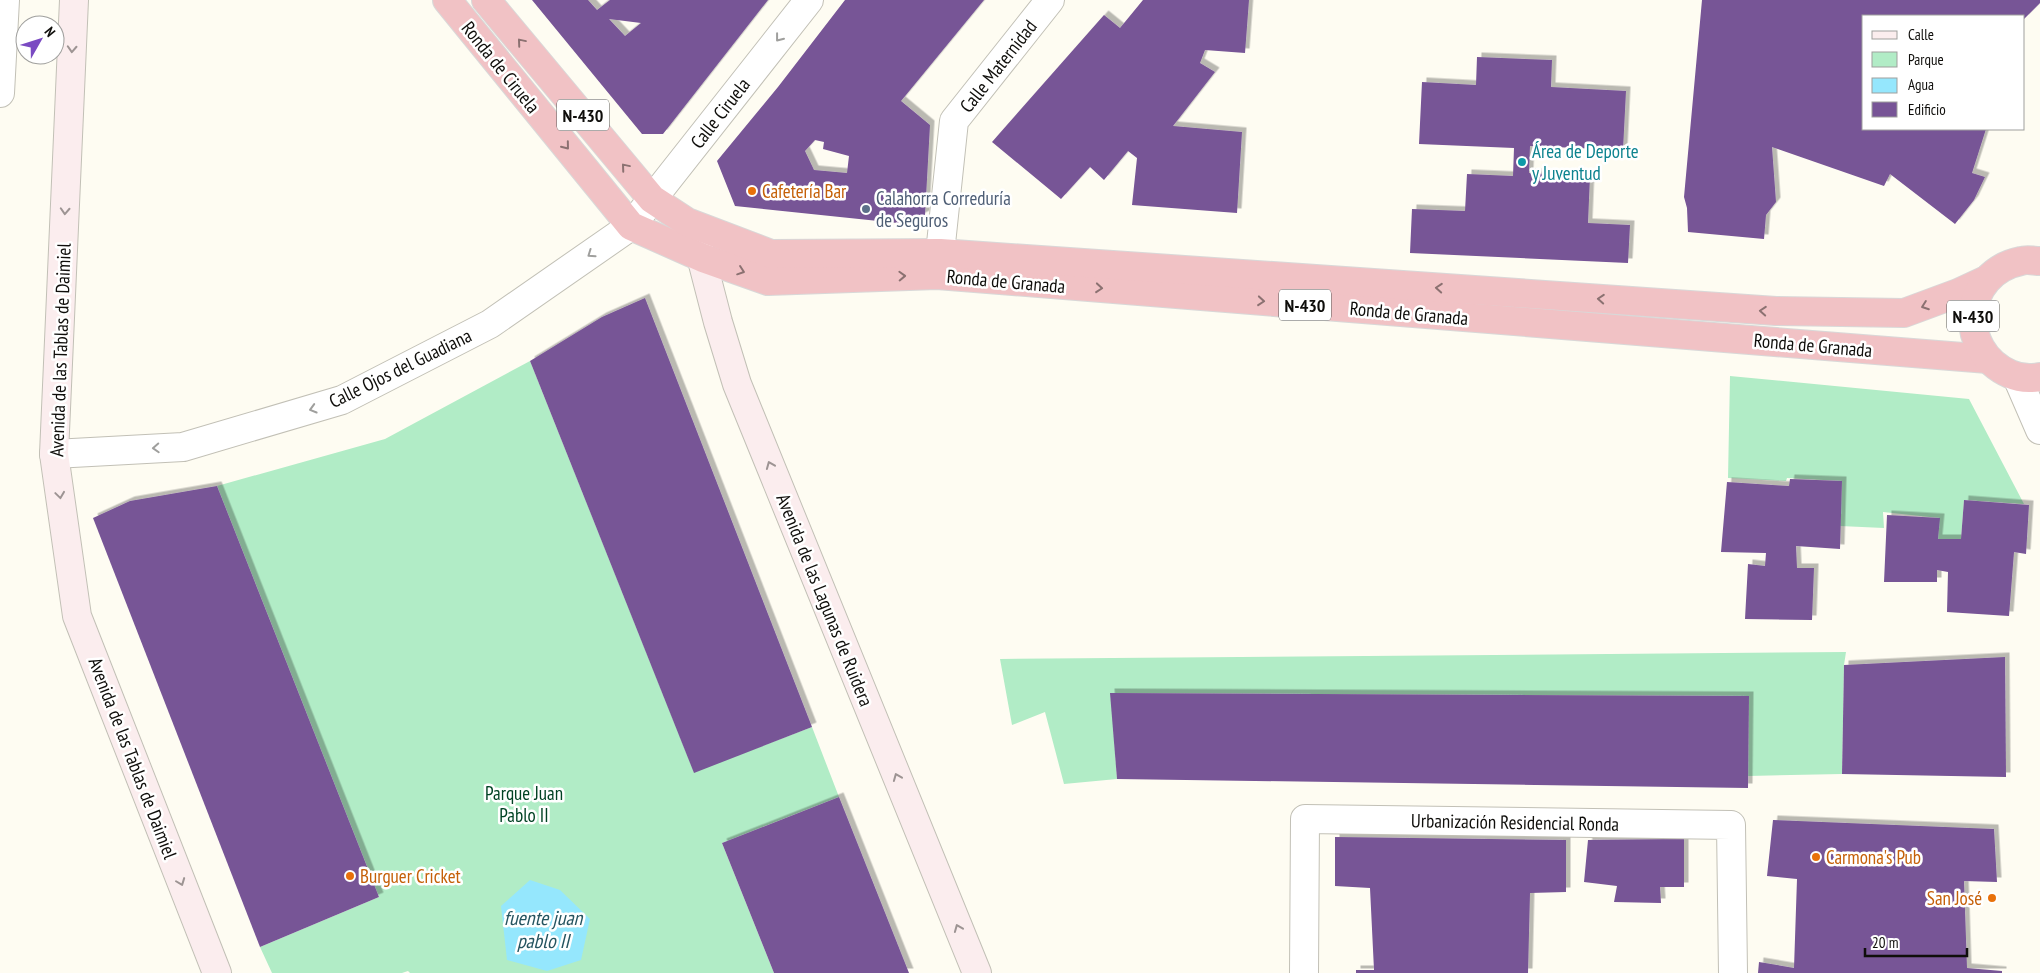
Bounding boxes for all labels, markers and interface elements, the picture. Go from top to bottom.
north arrow [15,15,65,65]
street label: Calle Maternidad [954,15,1042,117]
legend [1862,15,2025,130]
street label: Ronda de Ciruela [457,16,545,118]
text: N [41,23,59,40]
text: Calle [1908,25,1934,44]
one-way arrow [777,32,785,41]
one-way arrow [518,38,527,47]
one-way arrow [67,45,78,53]
text: Parque [1908,50,1944,69]
street label: Calle Ciruela [685,73,755,153]
text: Agua [1908,75,1934,94]
road number: N-430 [557,100,609,130]
text: Edificio [1908,100,1946,119]
place label: Área de Deporte y Juventud [1532,139,1639,185]
one-way arrow [561,140,569,149]
marker: Área de Deporte y Juventud [1516,156,1528,168]
one-way arrow [622,163,631,172]
place label: Cafetería Bar [762,179,847,203]
marker: Cafetería Bar [746,185,758,197]
place label: Calahorra Correduría de Seguros [876,186,1011,232]
marker: Calahorra Correduría de Seguros [860,203,872,215]
one-way arrow [60,208,70,215]
street label: Avenida de las Tablas de Daimiel [44,242,76,457]
one-way arrow [587,248,597,257]
street label: Ronda de Granada [946,264,1066,298]
one-way arrow [737,265,745,275]
one-way arrow [898,271,906,281]
one-way arrow [1095,282,1103,293]
one-way arrow [1435,283,1443,294]
road number: N-430 [1279,290,1331,320]
one-way arrow [1597,294,1605,305]
one-way arrow [1257,295,1265,306]
street label: Ronda de Granada [1349,296,1469,330]
one-way arrow [1921,300,1929,310]
road number: N-430 [1947,300,1999,332]
one-way arrow [1759,305,1767,316]
street label: Calle Ojos del Guadiana [325,323,475,413]
street label: Ronda de Granada [1753,328,1873,362]
one-way arrow [309,403,317,413]
one-way arrow [151,443,159,454]
one-way arrow [766,461,776,470]
street label: Avenida de las Lagunas de Ruidera [771,490,879,710]
one-way arrow [54,492,65,500]
street label: Avenida de las Tablas de Daimiel [83,654,183,863]
one-way arrow [893,773,903,782]
park label: Parque Juan Pablo II [485,781,563,827]
street label: Urbanización Residencial Ronda [1411,808,1619,836]
place label: Carmona's Pub [1826,845,1921,869]
marker: Carmona's Pub [1810,851,1822,863]
place label: Burguer Cricket [360,864,462,888]
marker: Burguer Cricket [344,870,356,882]
one-way arrow [175,877,185,886]
place label: San José [1927,886,1982,910]
marker: San José [1986,892,1998,904]
water label: fuente juan pablo II [504,905,583,954]
one-way arrow [954,924,965,933]
scale bar [1865,926,1968,958]
text: 20 m [1872,933,1898,952]

